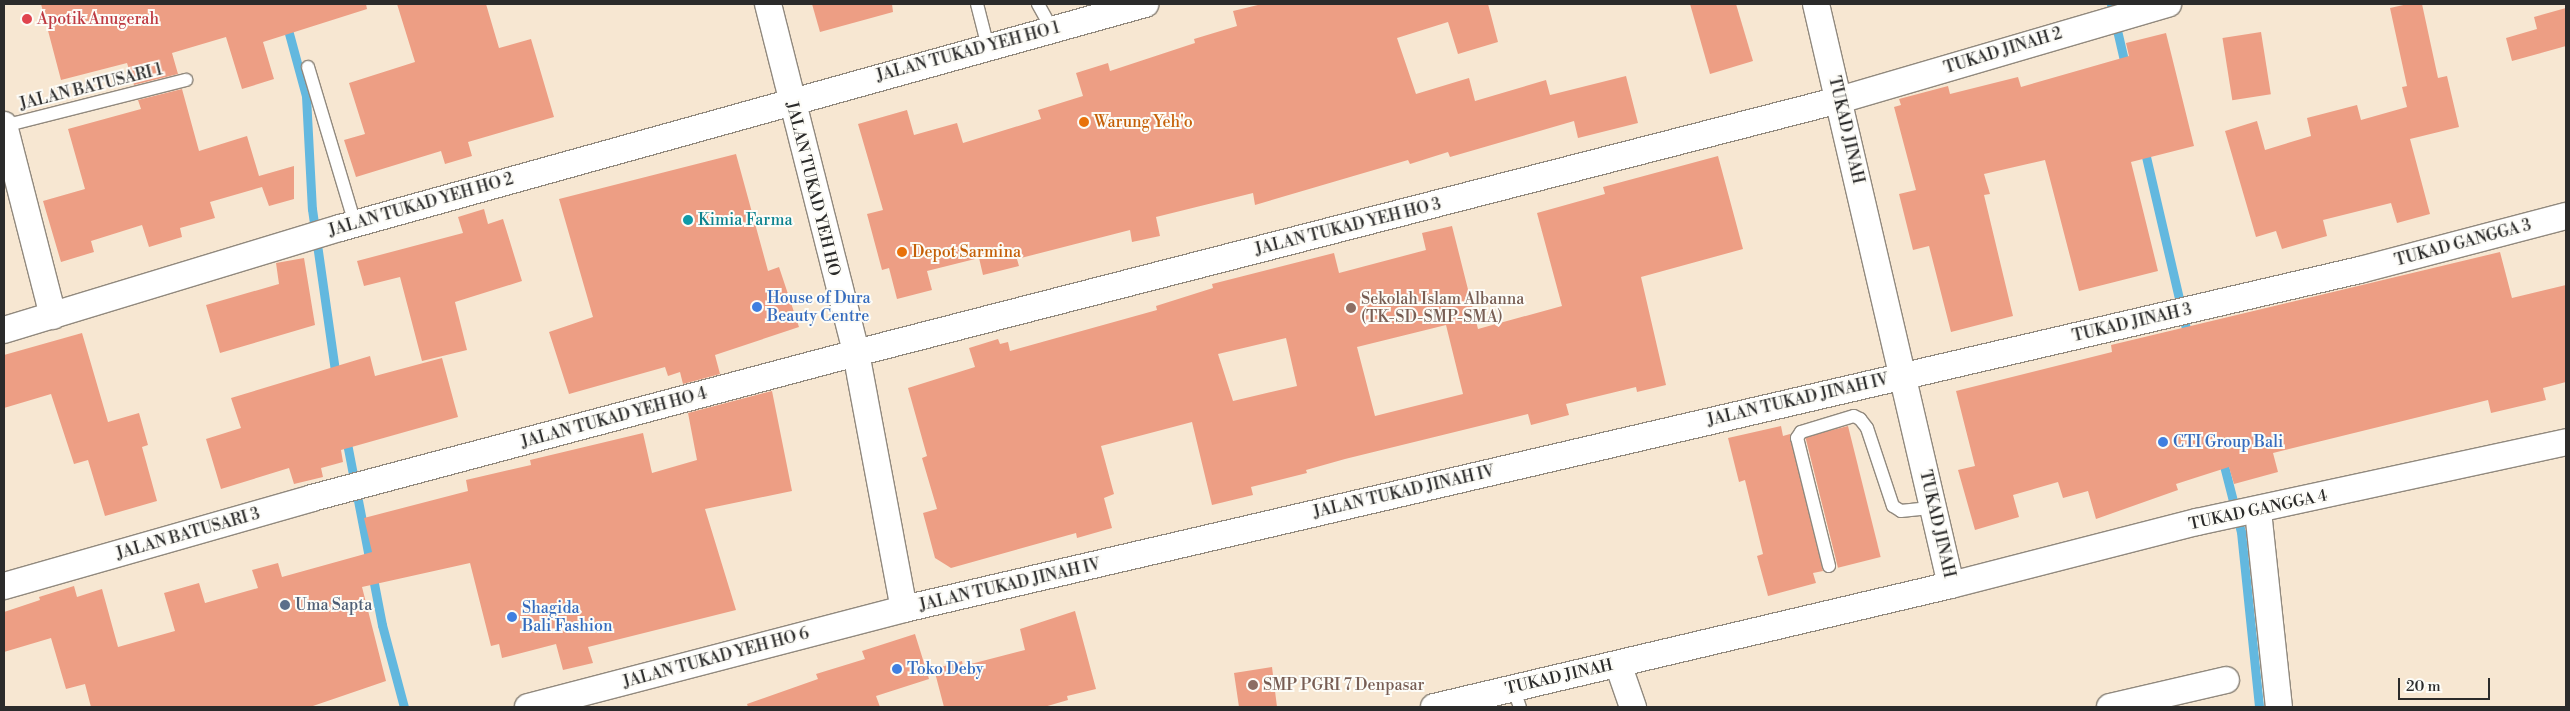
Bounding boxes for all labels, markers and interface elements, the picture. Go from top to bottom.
place label: Apotik Anugerah [37,9,159,29]
marker: Apotik Anugerah [21,13,33,25]
street label: JALAN TUKAD YEH HO 1 [874,18,1062,86]
street label: TUKAD JINAH 2 [1942,24,2064,78]
street label: JALAN BATUSARI 1 [18,60,164,114]
street label: TUKAD JINAH [1824,74,1868,186]
street label: JALAN TUKAD YEH HO [782,100,844,278]
place label: Warung Yeh'o [1094,112,1193,132]
marker: Warung Yeh'o [1078,116,1090,128]
street label: JALAN TUKAD YEH HO 2 [326,169,516,241]
street label: JALAN TUKAD YEH HO 3 [1253,195,1443,259]
place label: Kimia Farma [698,210,793,230]
marker: Kimia Farma [682,214,694,226]
street label: TUKAD GANGGA 3 [2393,216,2533,270]
place label: Depot Sarmina [912,242,1021,262]
marker: Depot Sarmina [896,246,908,258]
place label: House of Dura Beauty Centre [767,288,871,326]
place label: Sekolah Islam Albanna (TK-SD-SMP-SMA) [1361,289,1524,327]
street label: TUKAD JINAH 3 [2070,300,2194,346]
marker: House of Dura Beauty Centre [751,301,763,313]
marker: Sekolah Islam Albanna (TK-SD-SMP-SMA) [1345,302,1357,314]
street label: JALAN TUKAD JINAH IV [1705,370,1891,430]
street label: JALAN TUKAD YEH HO 4 [519,384,709,452]
place label: CTI Group Bali [2173,432,2283,452]
marker: CTI Group Bali [2157,436,2169,448]
street label: JALAN TUKAD JINAH IV [1311,462,1497,522]
street label: TUKAD JINAH [1915,468,1959,580]
street label: TUKAD GANGGA 4 [2187,486,2329,534]
street label: JALAN BATUSARI 3 [114,504,262,564]
street label: JALAN TUKAD JINAH IV [917,555,1103,615]
place label: Uma Sapta [295,595,372,615]
place label: Shagida Bali Fashion [522,598,613,636]
marker: Uma Sapta [279,599,291,611]
marker: Shagida Bali Fashion [506,611,518,623]
street label: JALAN TUKAD YEH HO 6 [621,624,811,692]
street label: TUKAD JINAH [1503,655,1615,699]
place label: Toko Deby [907,659,983,679]
marker: Toko Deby [891,663,903,675]
scale bar [2400,668,2492,700]
place label: SMP PGRI 7 Denpasar [1263,675,1424,695]
text: 20 m [2406,677,2441,696]
marker: SMP PGRI 7 Denpasar [1247,679,1259,691]

